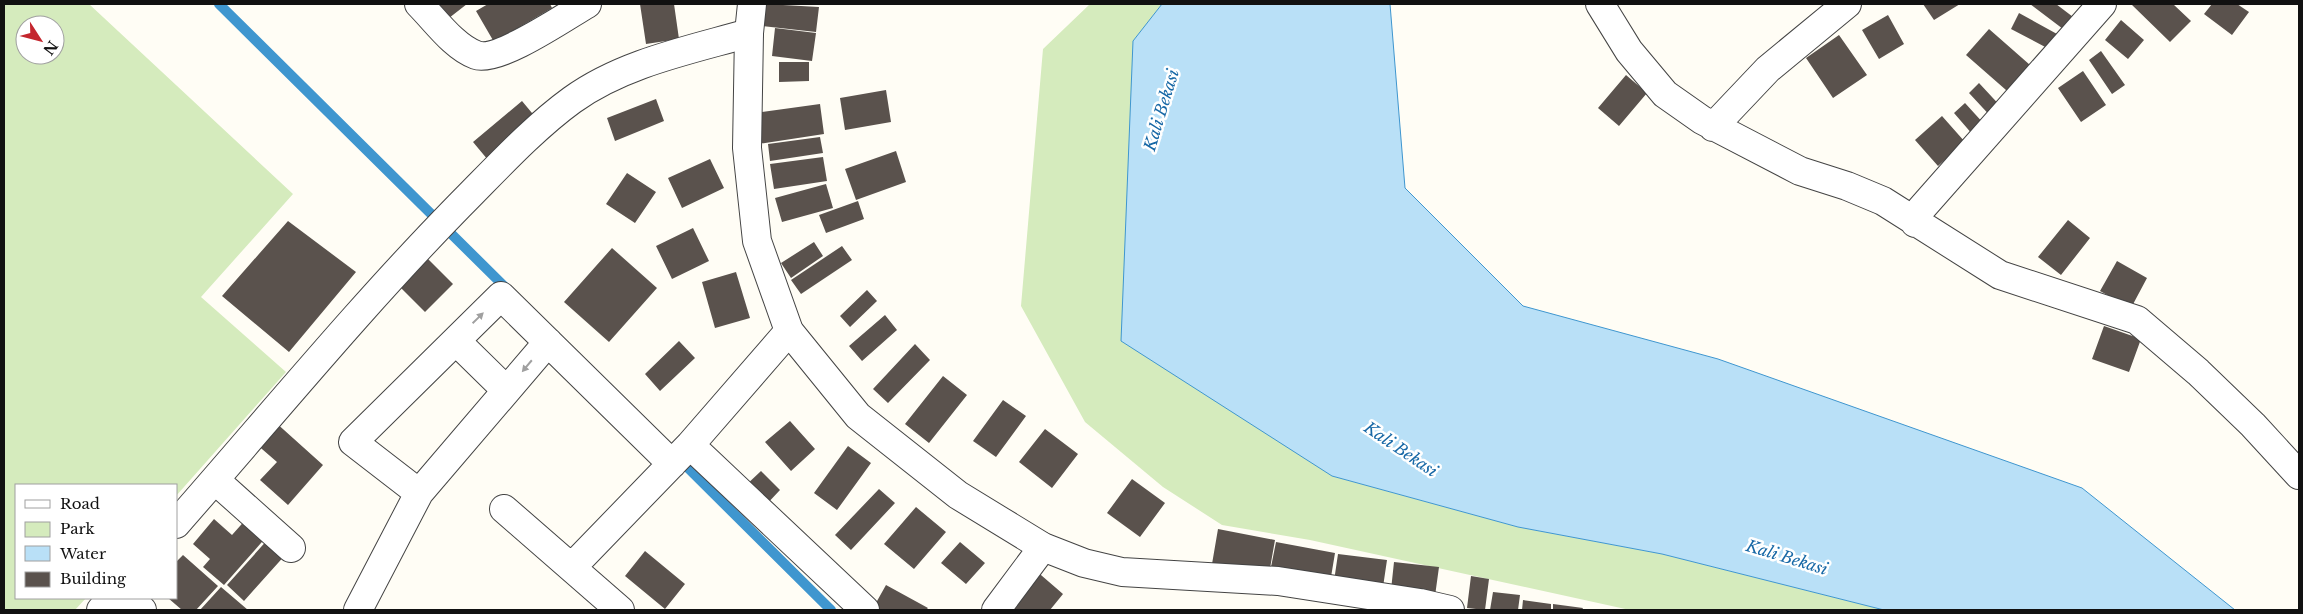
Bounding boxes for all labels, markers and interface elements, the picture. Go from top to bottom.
north arrow [15,15,65,65]
text: N [39,37,62,58]
water label: Kali Bekasi [1139,66,1183,154]
one-way arrow [472,313,484,325]
one-way arrow [522,360,533,372]
water label: Kali Bekasi [1360,417,1442,481]
legend [15,484,178,599]
text: Road [60,494,100,513]
text: Park [60,519,96,538]
water label: Kali Bekasi [1743,535,1831,579]
text: Water [59,544,107,563]
text: Building [60,569,127,588]

